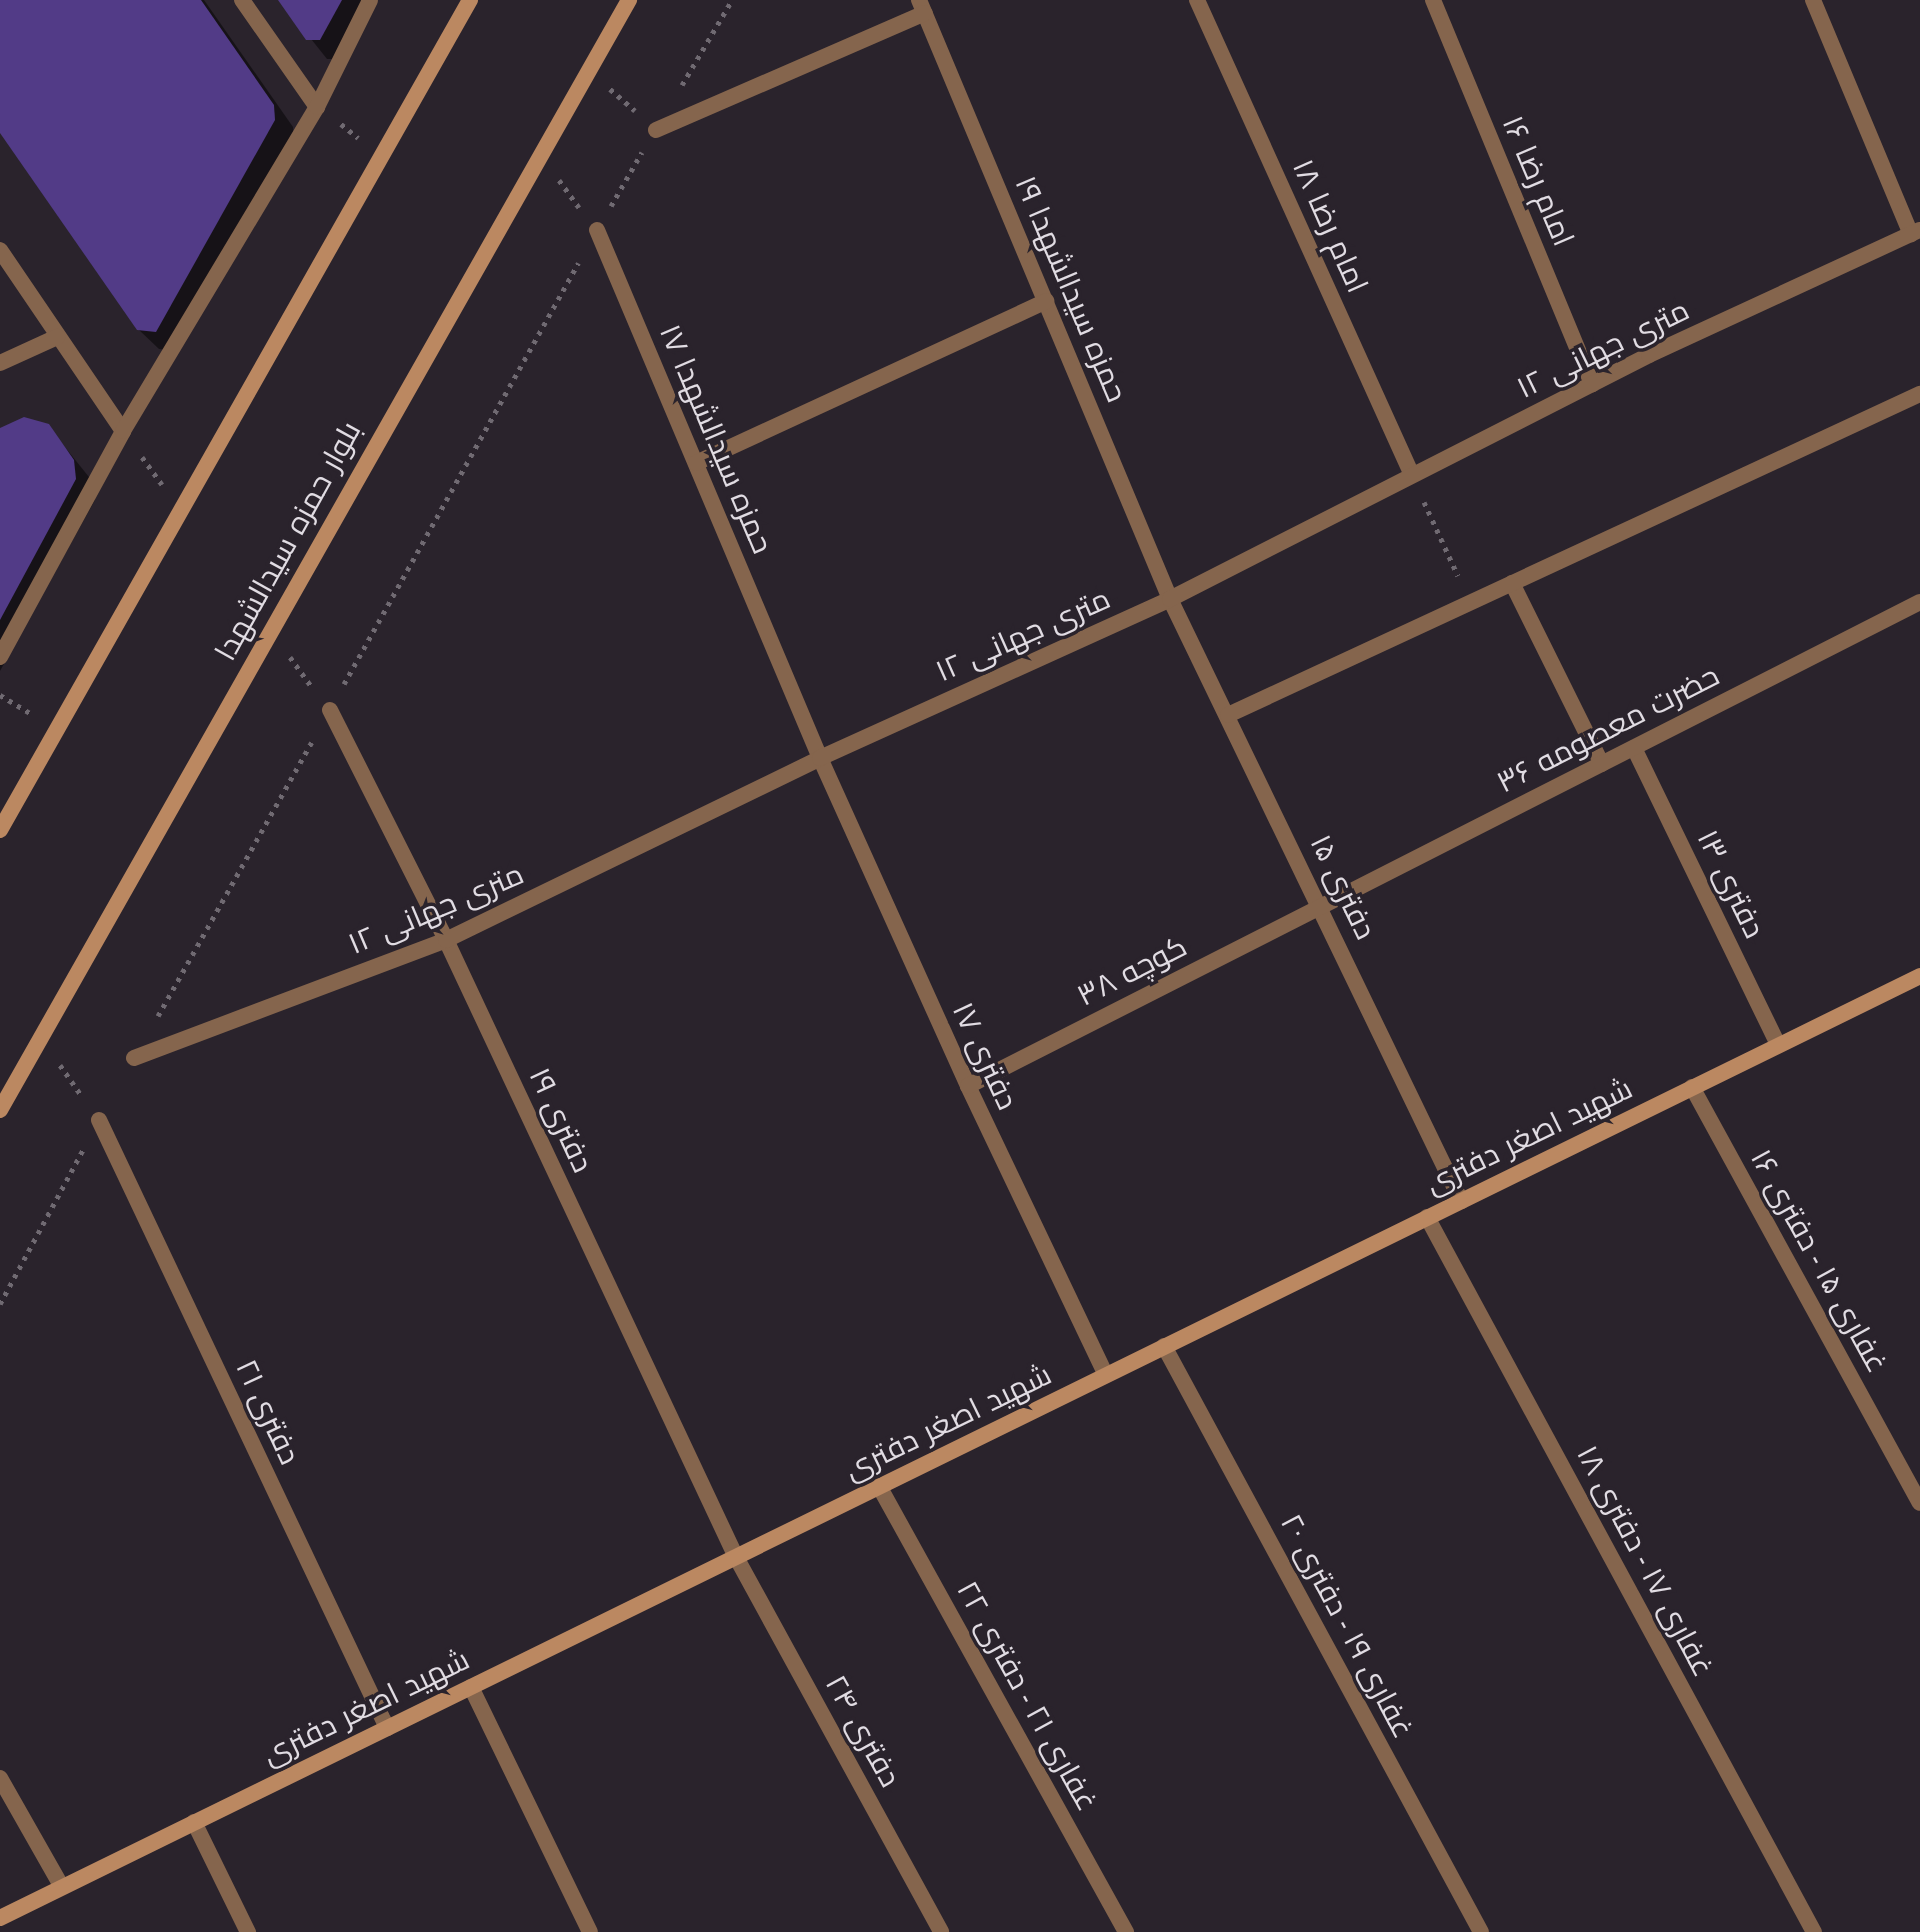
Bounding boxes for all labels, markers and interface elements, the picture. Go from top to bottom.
street label: امام رضا ۱۶ [1494,110,1582,252]
street label: امام رضا ۱۸ [1285,154,1375,298]
street label: حمزه سیدالشهدا ۱۹ [1007,171,1135,407]
street label: ۱۲ متری جهانی [1511,292,1695,406]
street label: حمزه سیدالشهدا ۱۷ [652,319,780,559]
street label: بلوار حمزه سیدالشهدا [207,415,369,667]
street label: ۱۲ متری جهانی [930,581,1116,689]
street label: حضرت معصومه ۳۶ [1491,657,1725,801]
street label: دفتری ۱۳ [1689,824,1773,944]
street label: دفتری ۱۵ [1302,829,1384,945]
street label: ۱۲ متری جهانی [343,856,529,962]
street label: کوچه ۳۸ [1071,928,1193,1014]
street label: دفتری ۱۷ [945,997,1025,1115]
street label: دفتری ۱۹ [521,1062,601,1178]
street label: شهید اصغر دفتری [1420,1070,1638,1202]
street label: غفاری ۱۵ - دفتری ۱۶ [1743,1143,1895,1379]
street label: دفتری ۲۱ [228,1354,308,1470]
street label: شهید اصغر دفتری [839,1356,1057,1488]
street label: غفاری ۱۷ - دفتری ۱۸ [1569,1439,1721,1683]
street label: غفاری ۱۹ - دفتری ۲۰ [1273,1508,1421,1744]
street label: غفاری ۲۱ - دفتری ۲۲ [949,1575,1105,1817]
street label: شهید اصغر دفتری [257,1641,475,1773]
street label: دفتری ۲۴ [818,1669,908,1793]

